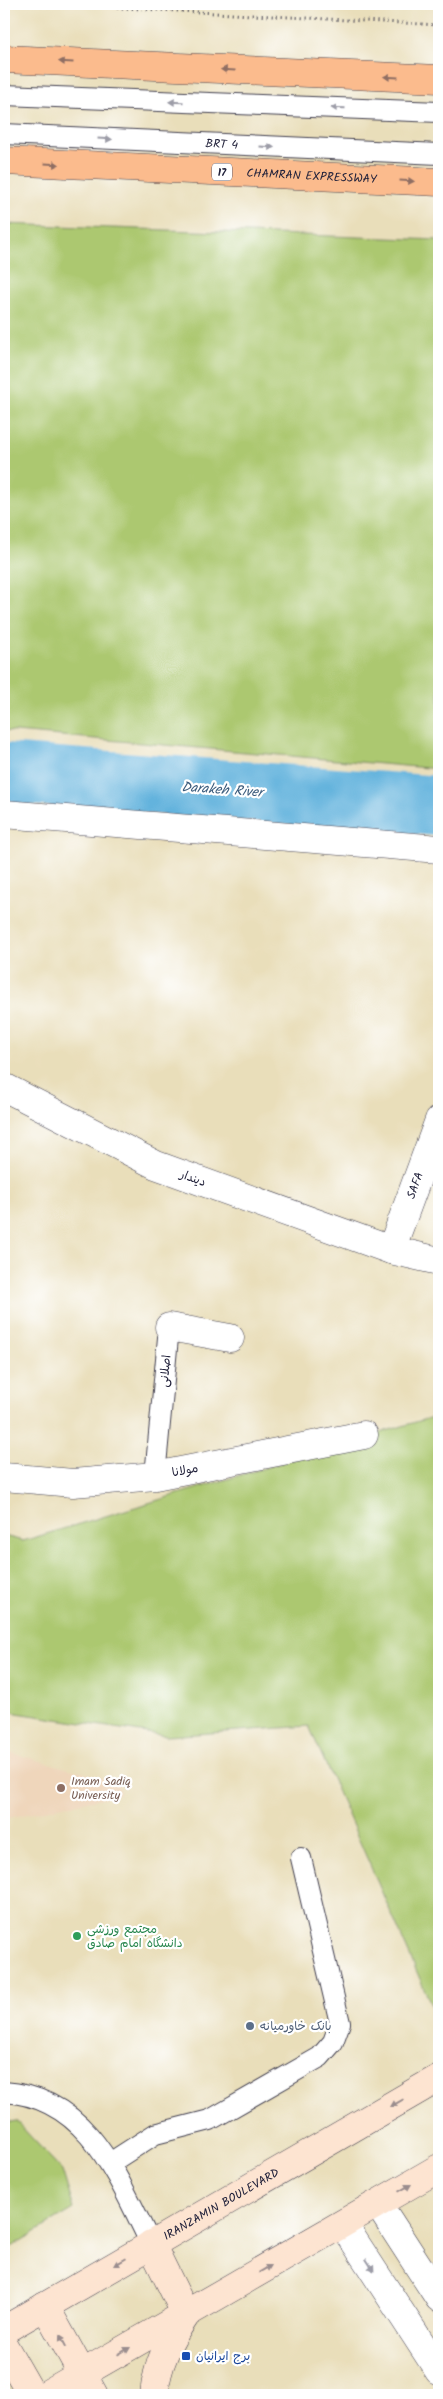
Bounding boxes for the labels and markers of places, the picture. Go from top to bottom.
place label: Imam Sadiq University [71,1772,131,1805]
marker: Imam Sadiq University [55,1782,67,1794]
place label: مجتمع ورزشی دانشگاه امام صادق [87,1920,183,1953]
marker: مجتمع ورزشی دانشگاه امام صادق [71,1930,83,1942]
place label: بانک خاورمیانه [260,2017,331,2036]
marker: بانک خاورمیانه [244,2020,256,2032]
place label: برج ایرانیان [196,2347,250,2366]
marker: برج ایرانیان [180,2350,192,2362]

